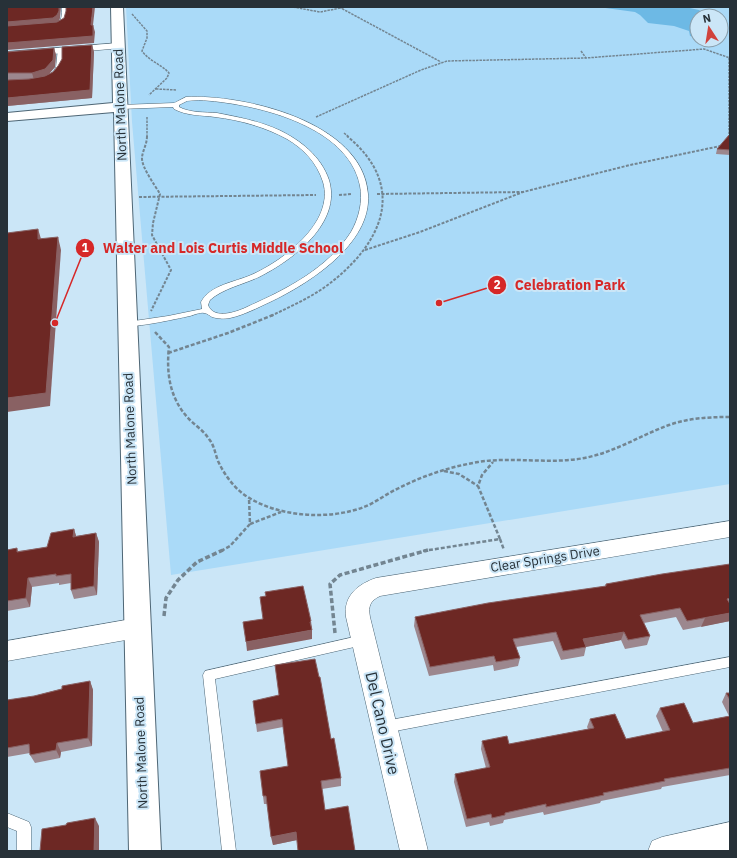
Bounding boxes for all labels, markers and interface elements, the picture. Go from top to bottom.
north arrow [689,8,729,48]
text: N [702,11,712,26]
street label: North Malone Road [110,49,130,161]
callout: Walter and Lois Curtis Middle School [75,235,351,261]
text: Walter and Lois Curtis Middle School [103,239,343,257]
text: 1 [81,240,89,255]
callout: Celebration Park [487,272,634,298]
text: Celebration Park [515,276,626,294]
text: 2 [493,277,501,292]
street label: North Malone Road [120,373,140,485]
street label: Clear Springs Drive [489,542,601,576]
street label: Del Cano Drive [361,670,405,777]
street label: North Malone Road [131,697,151,809]

